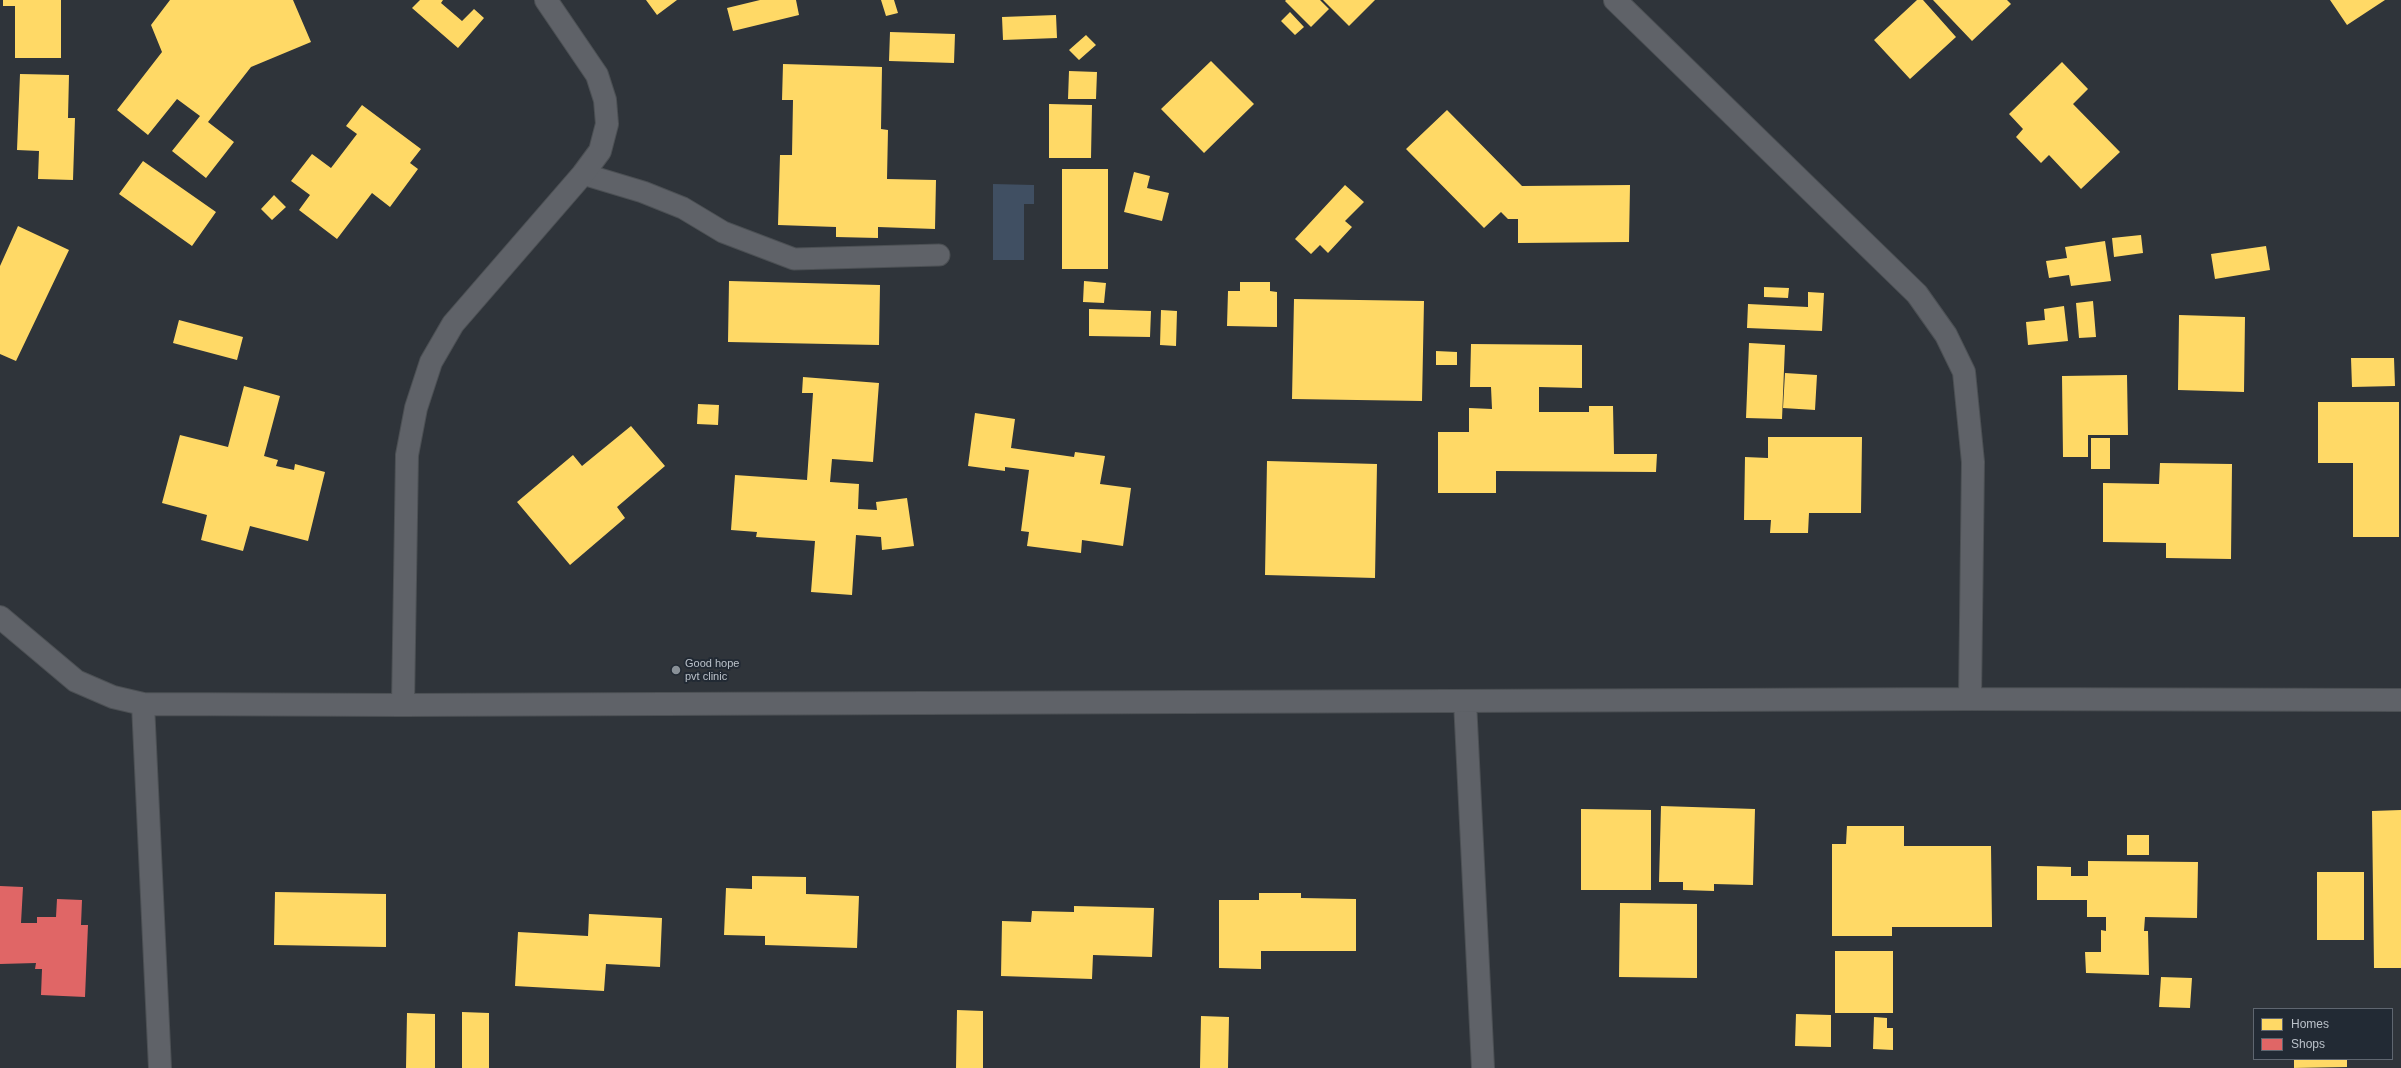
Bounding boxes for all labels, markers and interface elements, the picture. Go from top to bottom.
place label: Good hope pvt clinic [685,657,739,683]
marker: Good hope pvt clinic [670,664,682,676]
legend [2253,1008,2393,1060]
text: Homes [2291,1017,2329,1031]
text: Shops [2291,1037,2325,1051]

